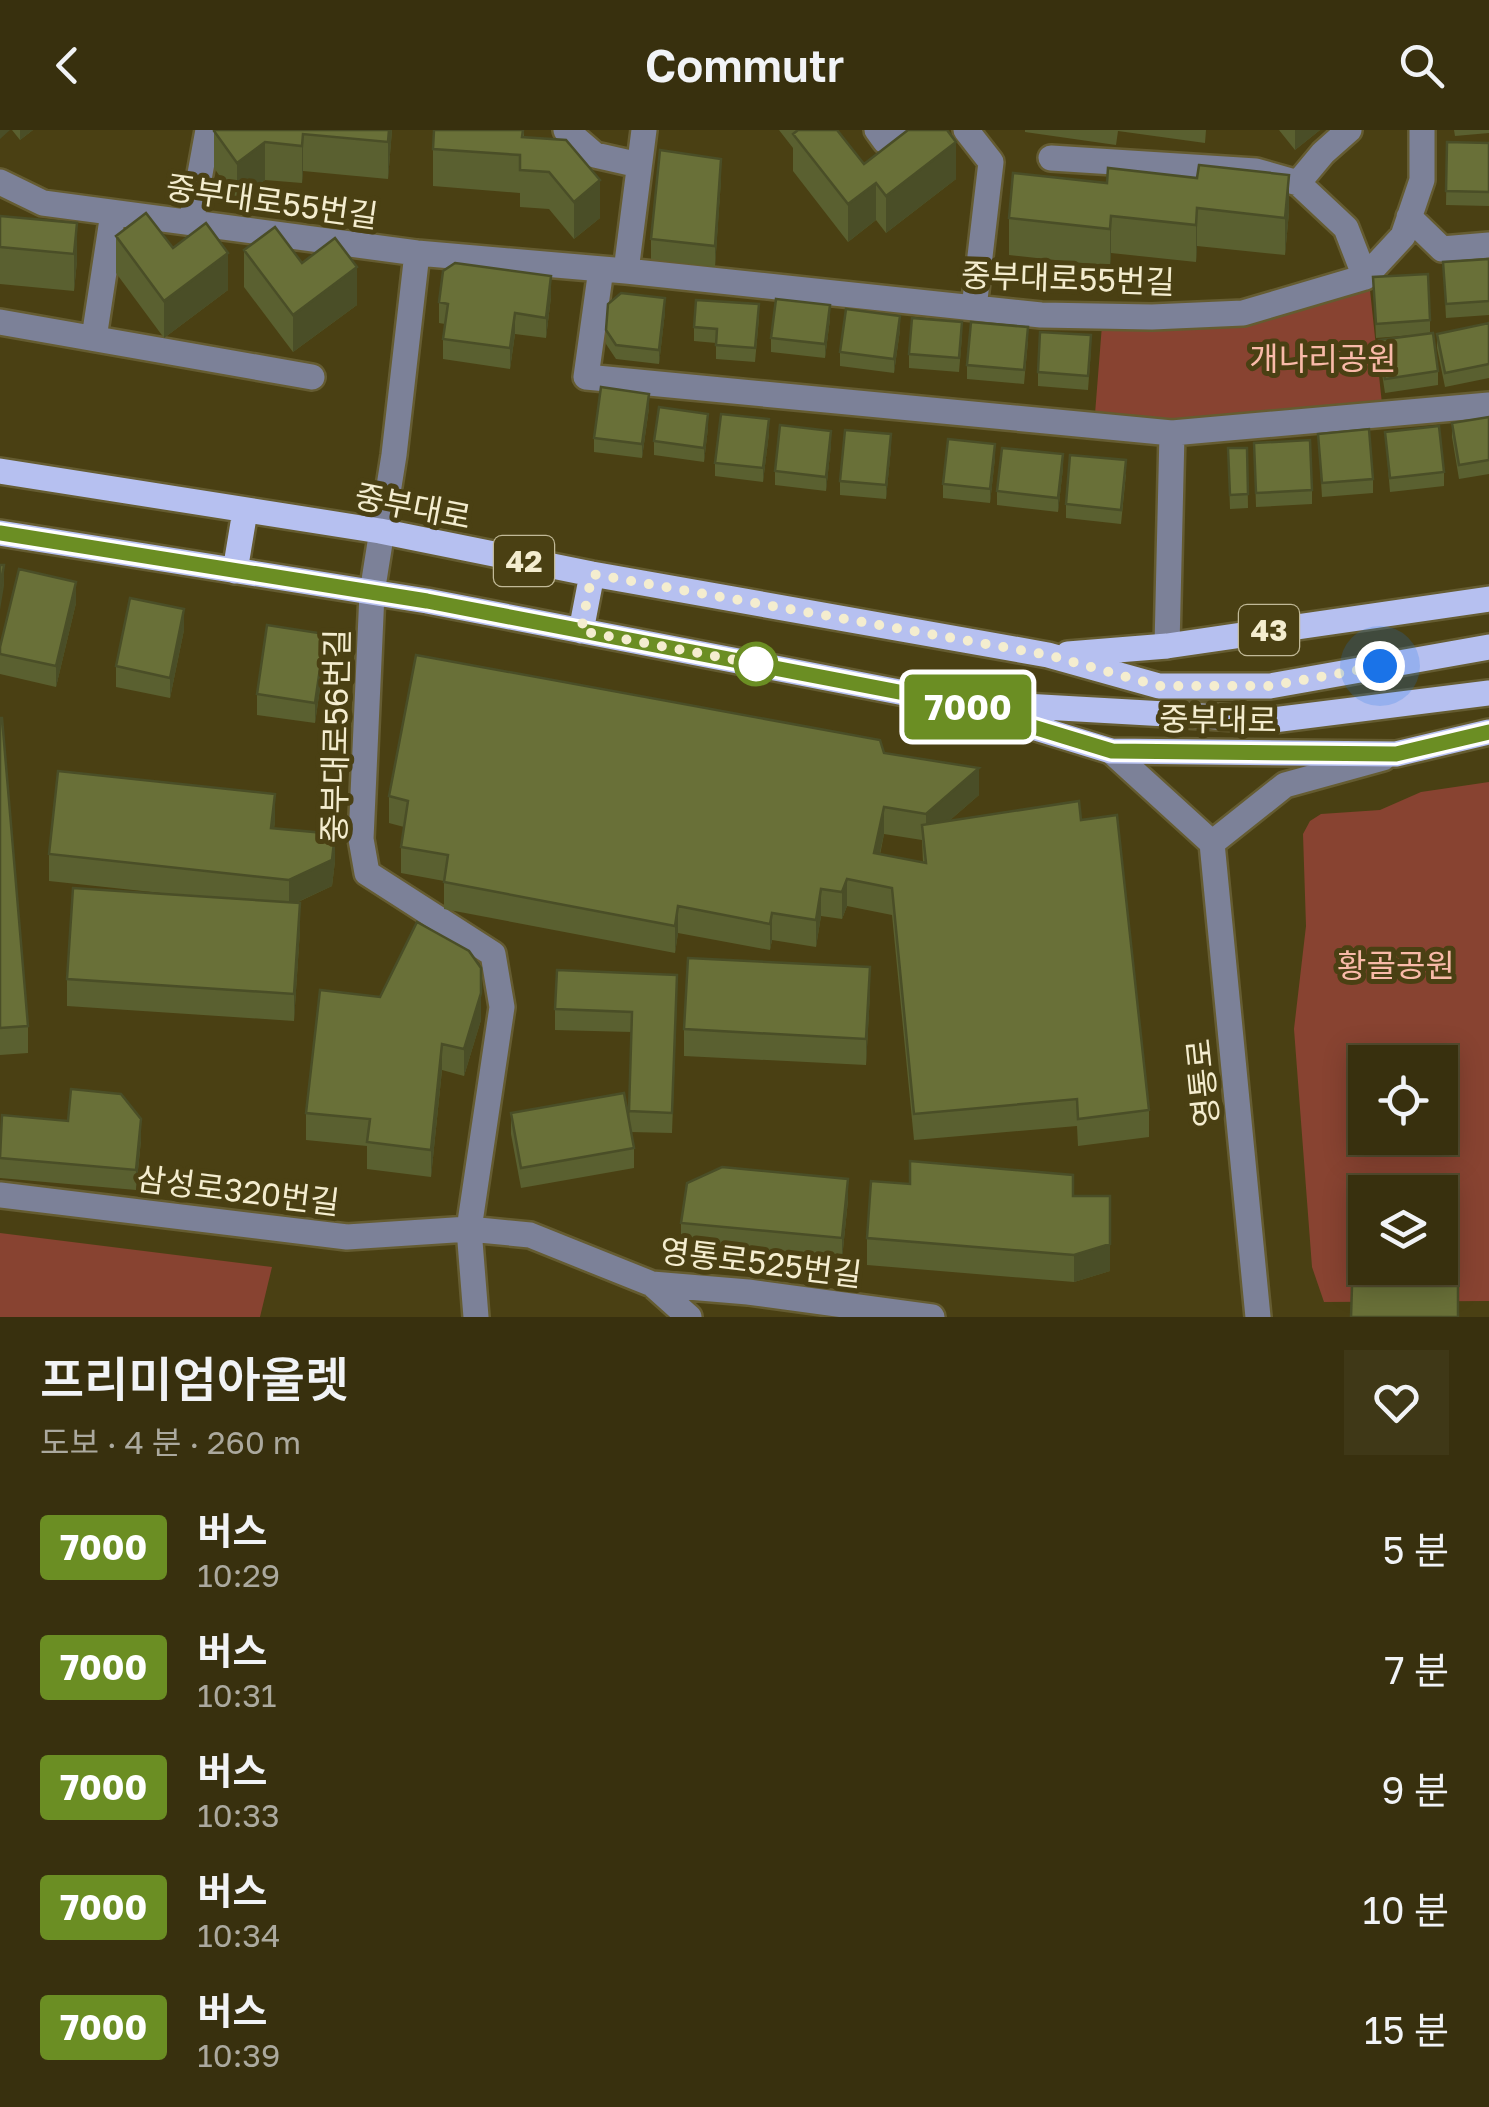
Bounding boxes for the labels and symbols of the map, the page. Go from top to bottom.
street label: 중부대로55번길 [164,167,380,235]
street label: 중부대로55번길 [961,255,1175,301]
park label: 개나리공원 [1249,339,1397,377]
street label: 중부대로 [352,476,474,536]
road number: 42 [494,536,554,586]
road number: 43 [1239,605,1299,655]
street label: 중부대로56번길 [314,628,356,844]
your location [1355,641,1405,691]
unlabelled marker [735,643,777,685]
line badge: 7000 [898,674,1038,740]
street label: 중부대로 [1159,699,1277,739]
park label: 황골공원 [1337,946,1455,984]
street label: 영통로 [1178,1037,1226,1129]
street label: 삼성로320번길 [134,1159,342,1221]
street label: 영통로525번길 [658,1231,864,1293]

